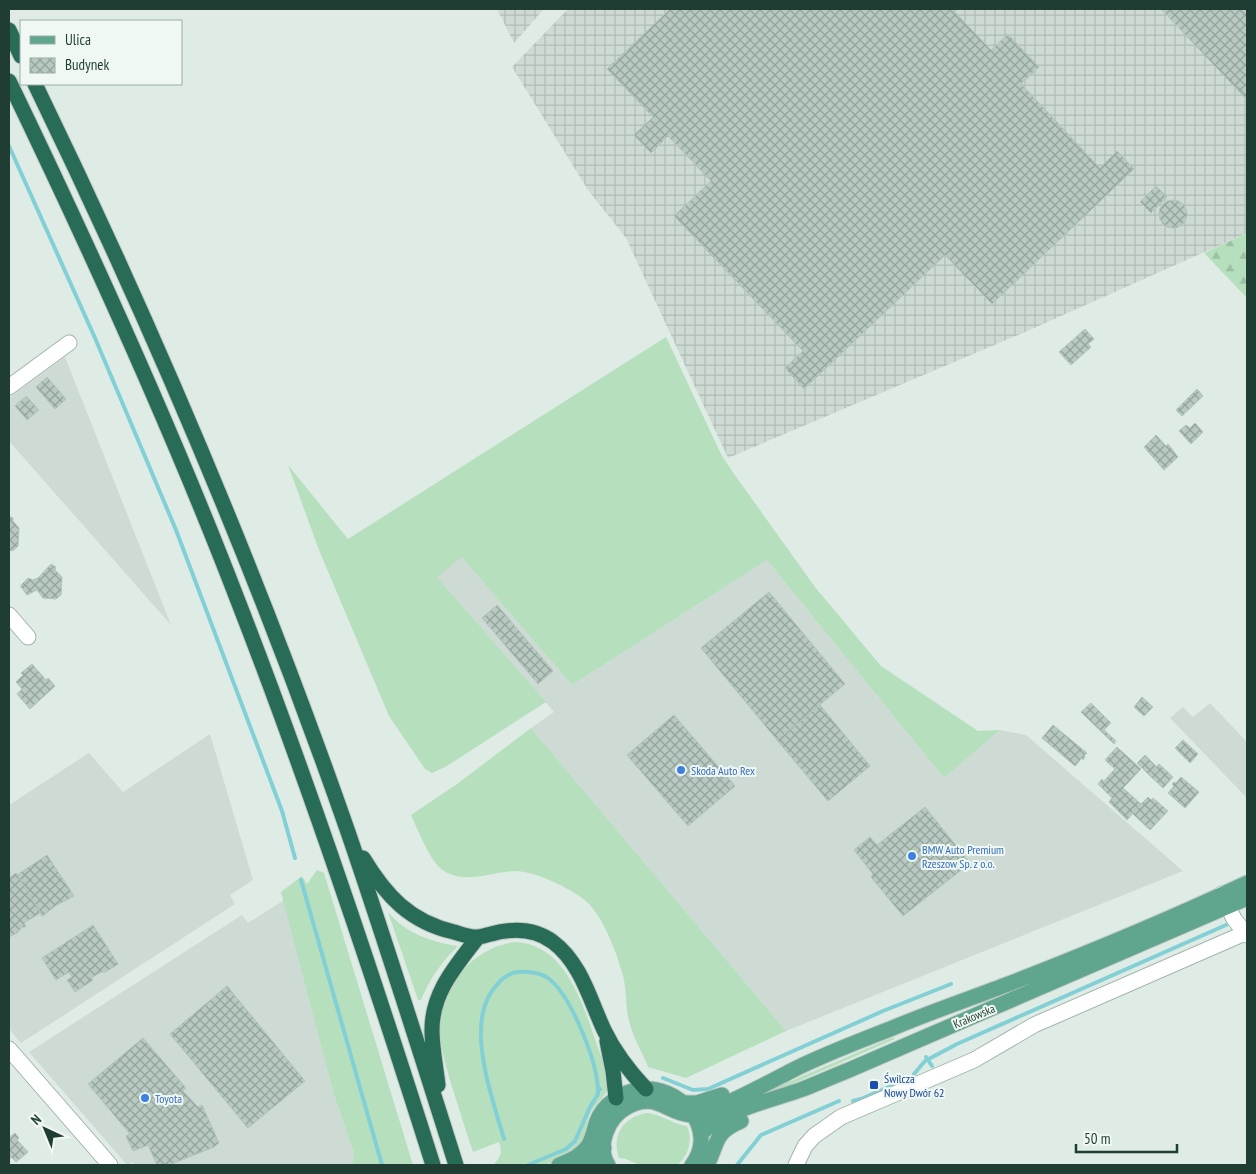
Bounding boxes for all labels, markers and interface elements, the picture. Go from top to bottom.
legend [20,20,182,85]
text: Ulica [65,30,91,49]
text: Budynek [65,55,109,74]
place label: Skoda Auto Rex [691,763,755,778]
marker: Skoda Auto Rex [675,764,687,776]
place label: BMW Auto Premium Rzeszow Sp. z o.o. [922,842,1004,871]
marker: BMW Auto Premium Rzeszow Sp. z o.o. [906,850,918,862]
street label: Krakowska [951,1000,997,1031]
place label: Świlcza Nowy Dwór 62 [884,1071,945,1100]
marker: Świlcza Nowy Dwór 62 [868,1079,880,1091]
place label: Toyota [155,1091,182,1106]
marker: Toyota [139,1092,151,1104]
north arrow [20,1104,70,1154]
text: N [27,1111,45,1129]
scale bar [1076,1122,1177,1154]
text: 50 m [1084,1129,1110,1148]

